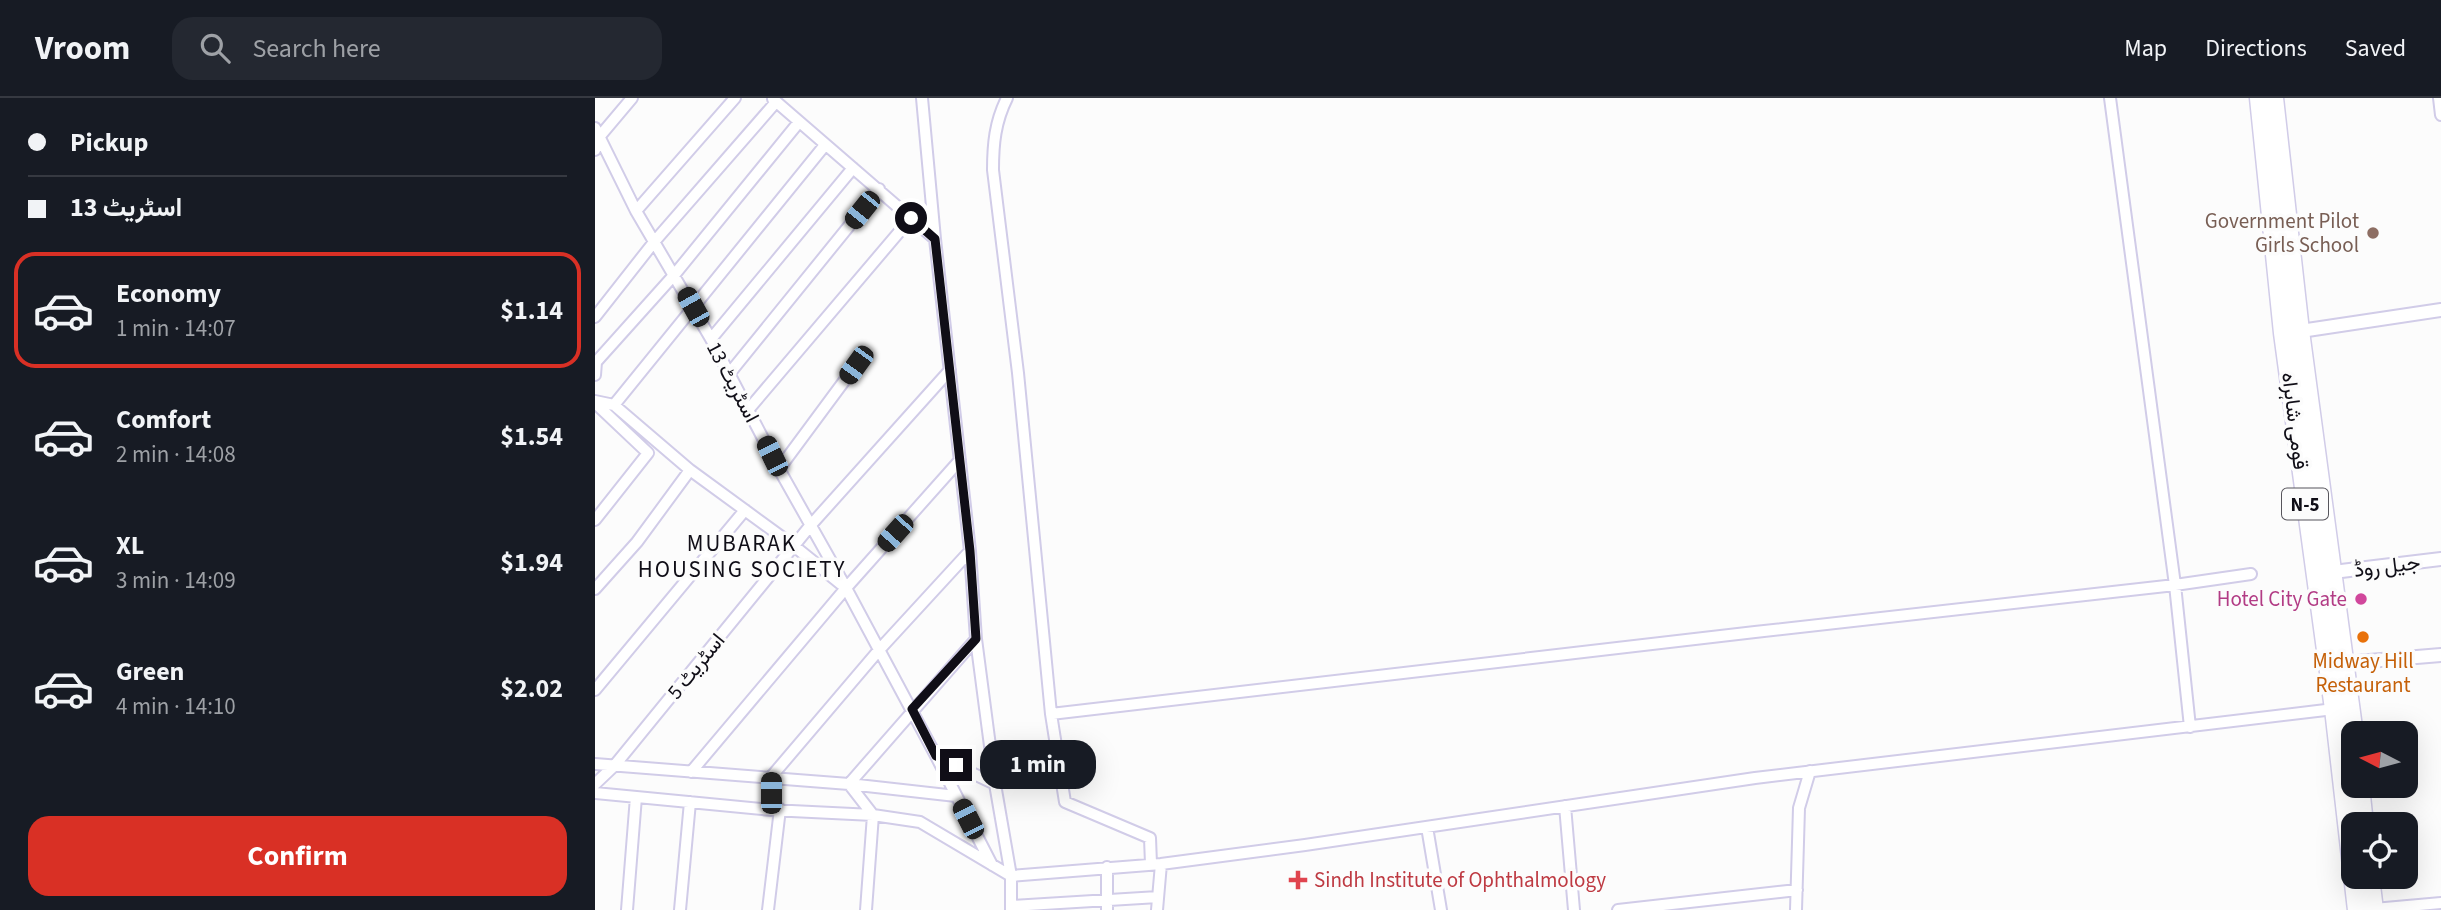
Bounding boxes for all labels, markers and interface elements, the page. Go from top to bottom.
search box [172,17,662,80]
text: Vroom [35,25,130,72]
icon: search [196,29,234,67]
text: Search here [252,30,381,67]
text: Map [2124,31,2167,66]
text: Directions [2205,31,2307,66]
text: Saved [2345,31,2406,66]
text: Pickup [70,124,148,161]
car [841,187,884,233]
text: اسٹریٹ 13 [70,189,182,226]
route start [895,202,927,234]
place label: Government Pilot Girls School [2205,206,2359,260]
marker: Government Pilot Girls School [2365,225,2381,241]
text: Economy [116,275,221,312]
icon: car [32,279,95,342]
car [674,284,713,330]
text: $1.14 [500,292,563,329]
text: 1 min · 14:07 [116,312,236,345]
street label: اسٹریٹ 13 [699,336,767,428]
car [836,342,877,388]
street label: قومی شاہراہ [2274,371,2316,471]
text: Comfort [116,401,211,438]
icon: car [32,405,95,468]
text: $1.54 [500,418,563,455]
car [754,433,791,479]
text: 2 min · 14:08 [116,438,236,471]
road number: N-5 [2282,488,2328,520]
car [874,510,917,556]
text: XL [116,527,144,564]
district label: MUBARAK HOUSING SOCIETY [638,527,846,586]
icon: car [32,531,95,594]
text: $1.94 [500,544,563,581]
street label: جیل روڈ [2352,547,2422,585]
text: 3 min · 14:09 [116,564,236,597]
place label: Hotel City Gate [2217,584,2347,614]
marker: Hotel City Gate [2353,591,2369,607]
street label: اسٹریٹ 5 [660,627,732,705]
marker: Midway Hill Restaurant [2355,629,2371,645]
place label: Midway Hill Restaurant [2312,646,2414,700]
text: Green [116,653,184,690]
icon: car [32,657,95,720]
text: $2.02 [500,670,563,707]
text: 4 min · 14:10 [116,690,236,723]
north arrow [2341,721,2419,798]
map controls [2341,721,2418,889]
callout: 1 min [981,740,1096,790]
text: 1 min [1010,748,1066,781]
route end [940,749,972,781]
car [761,772,782,814]
car [950,796,987,842]
button: locate [2341,812,2418,889]
button: Confirm [28,816,567,896]
place label: Sindh Institute of Ophthalmology [1314,865,1606,895]
marker: Sindh Institute of Ophthalmology [1288,870,1308,890]

